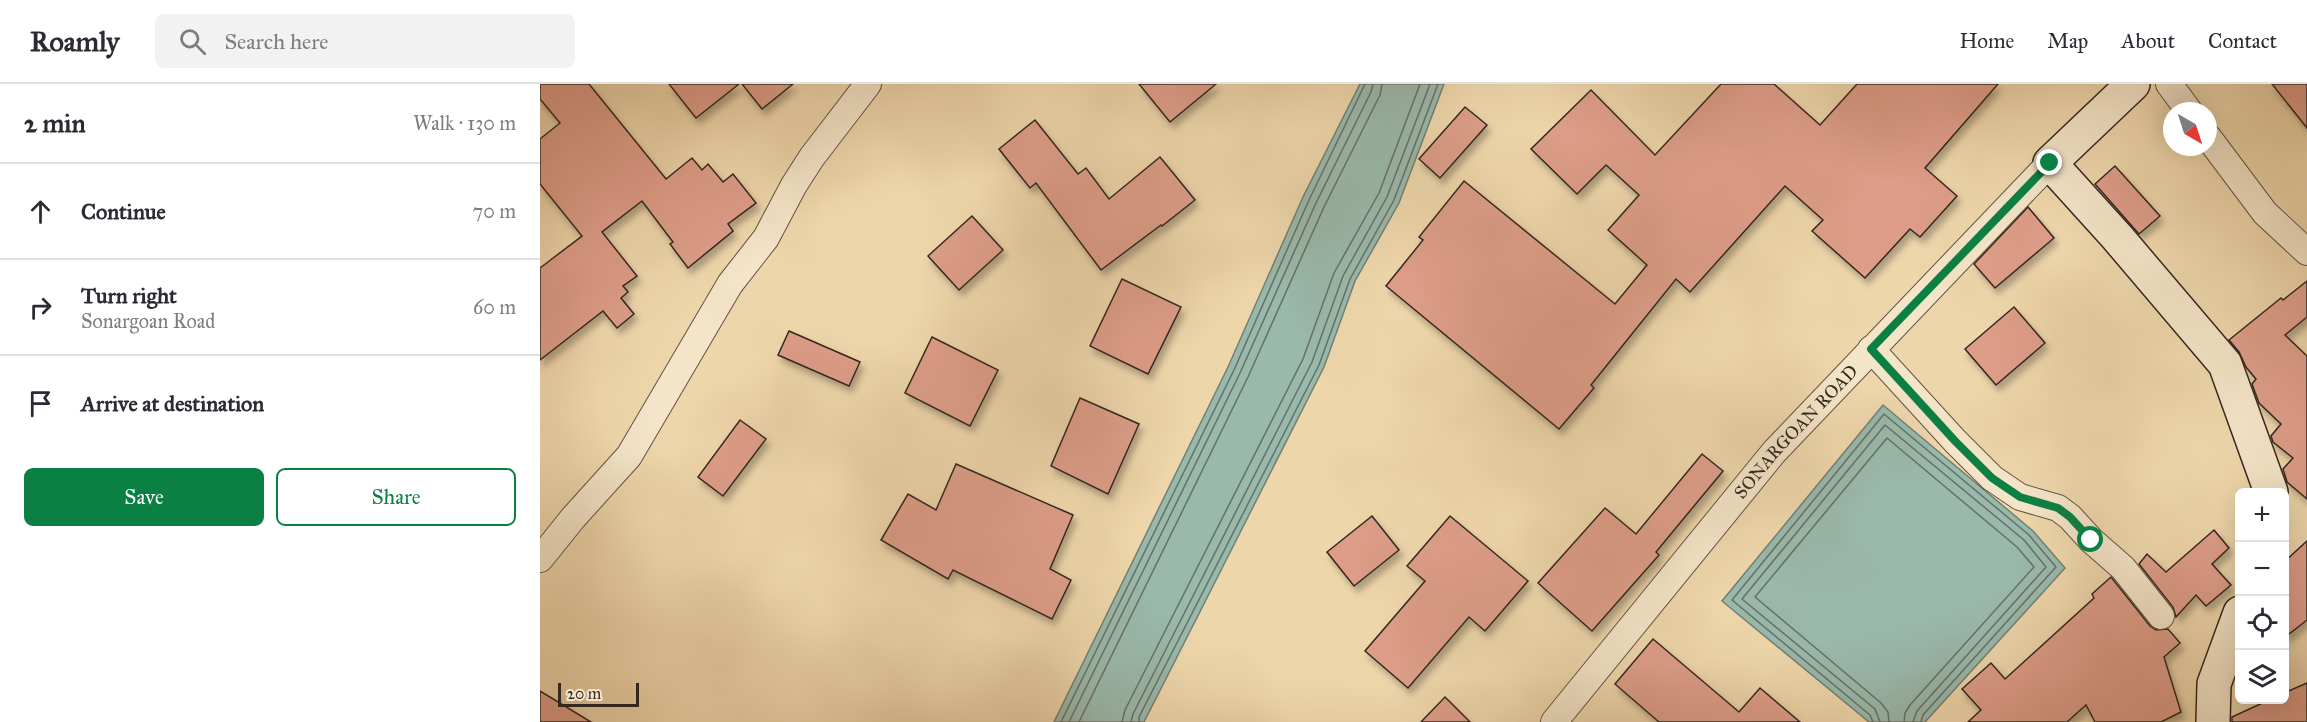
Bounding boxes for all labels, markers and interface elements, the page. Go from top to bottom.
search box [155,14,575,68]
text: Roamly [30,24,119,59]
icon: search [176,25,209,58]
text: Search here [224,28,328,55]
text: Home [1959,28,2014,54]
text: Map [2047,28,2088,54]
text: About [2121,28,2175,54]
text: Contact [2208,28,2277,54]
north arrow [2163,102,2217,156]
text: 2 min [24,107,85,139]
text: Walk · 130 m [413,111,516,135]
route end [2036,149,2062,175]
icon: ahead [24,195,57,228]
text: Continue [81,198,166,225]
text: 70 m [473,199,516,223]
text: Turn right [81,282,177,309]
icon: right [24,291,57,324]
text: 60 m [473,295,516,319]
text: Sonargoan Road [81,309,215,333]
street label: SONARGOAN ROAD [1729,360,1862,503]
icon: arrive [24,387,57,420]
text: Arrive at destination [81,390,264,417]
button: Save [24,468,264,526]
button: Share [276,468,516,526]
map controls [2235,488,2289,704]
button: + [2235,488,2289,542]
route start [2077,526,2103,552]
button: − [2235,542,2289,596]
button: locate [2235,596,2289,650]
button: layers [2235,650,2289,704]
scale bar [558,680,639,708]
text: 20 m [567,684,601,703]

